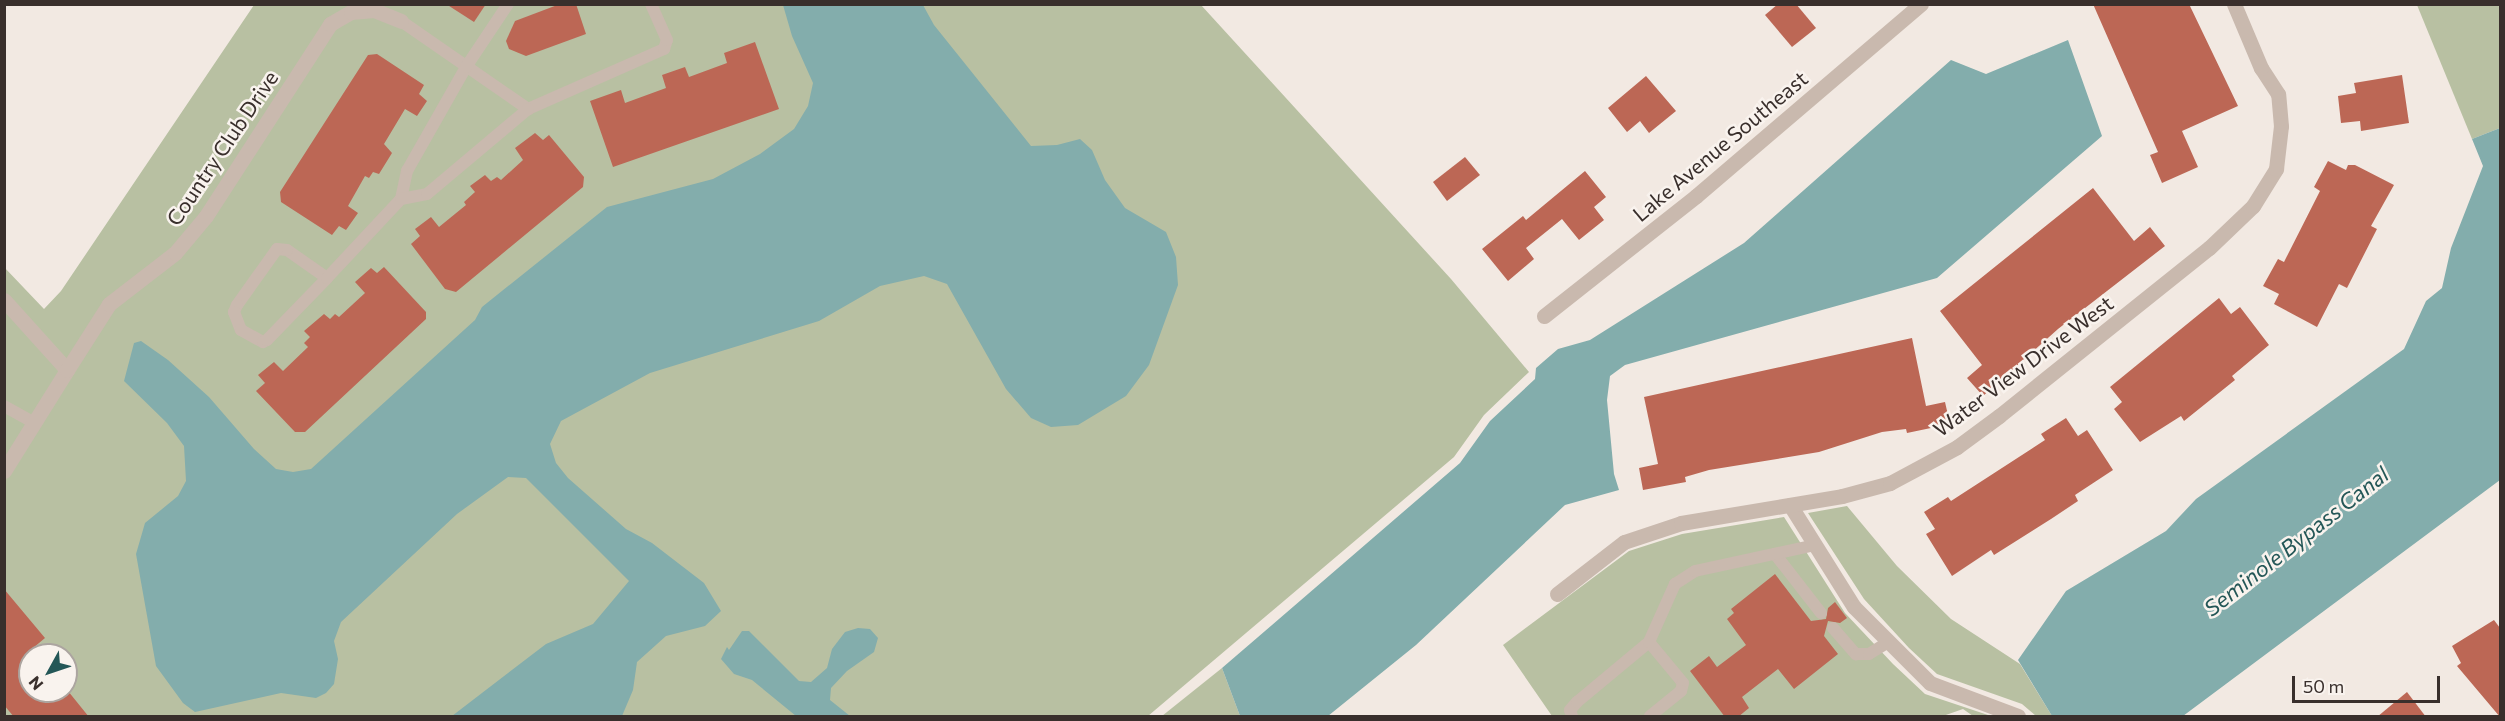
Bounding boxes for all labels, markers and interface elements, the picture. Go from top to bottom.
street label: Country Club Drive [161,66,283,230]
street label: Lake Avenue Southeast [1627,66,1813,226]
street label: Water View Drive West [1928,290,2118,442]
water label: Seminole Bypass Canal [2198,461,2394,621]
north arrow [18,643,78,703]
scale bar [2295,664,2444,702]
text: N [24,673,46,694]
text: 50 m [2303,675,2344,697]

